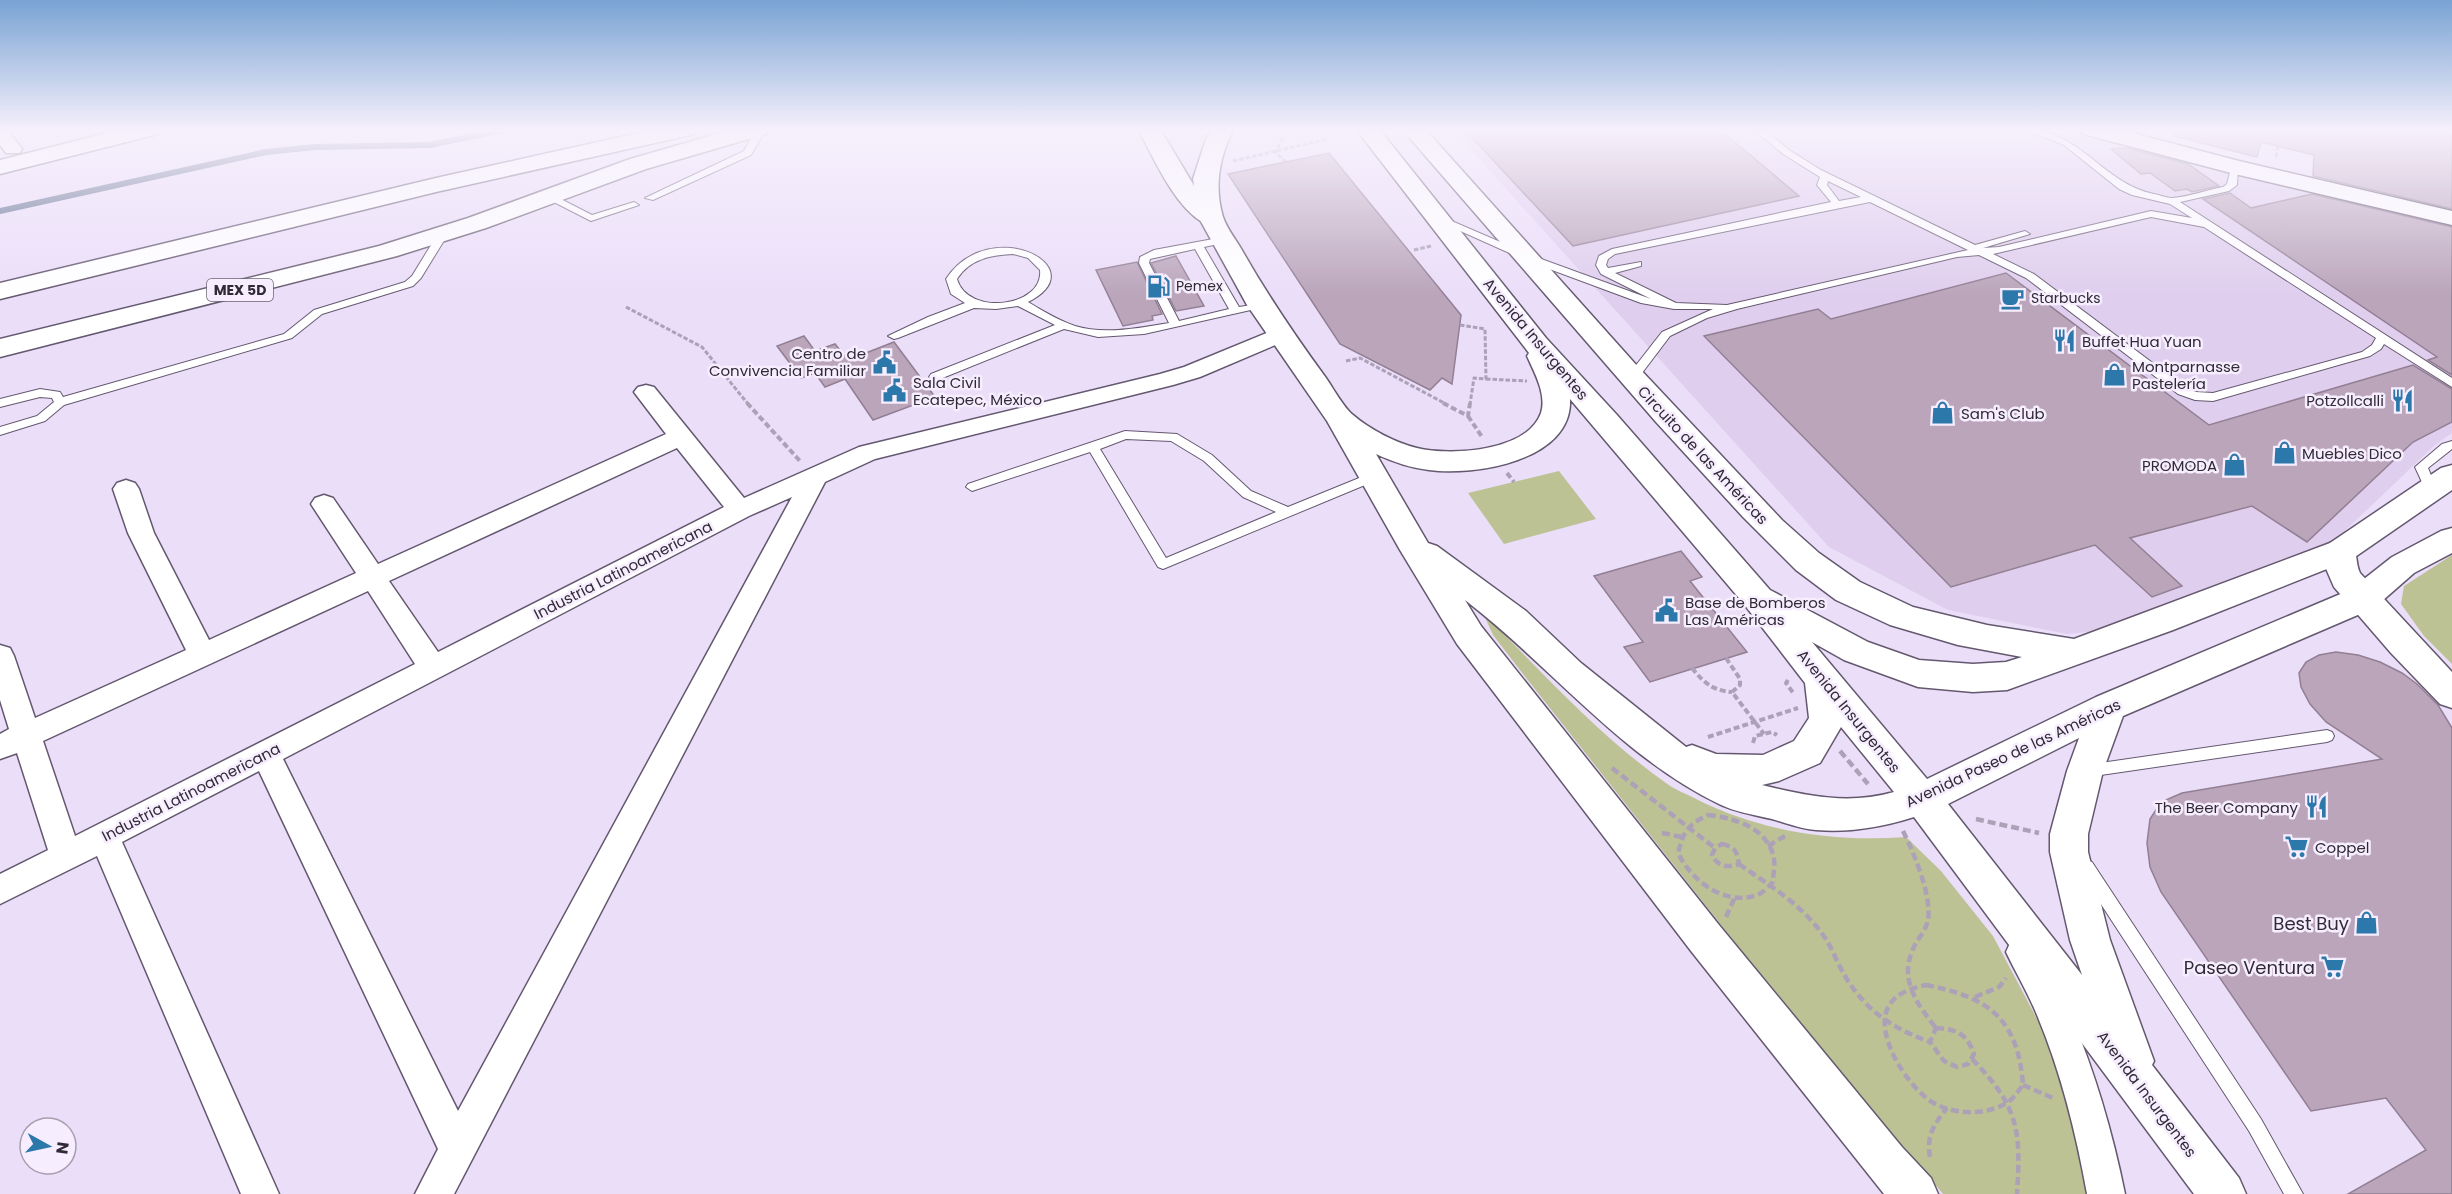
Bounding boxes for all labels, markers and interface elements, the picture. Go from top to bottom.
fuel station icon: Pemex [1145,273,1171,299]
street label: Avenida Insurgentes [1479,274,1593,405]
place label: Pemex [1176,276,1223,296]
road number: MEX 5D [207,279,273,301]
cafe icon: Starbucks [2000,285,2026,311]
place label: Starbucks [2031,288,2100,308]
restaurant icon: Buffet Hua Yuan [2051,328,2077,354]
place label: Buffet Hua Yuan [2082,331,2202,352]
place label: Centro de Convivencia Familiar [709,343,866,381]
public building icon: Centro de Convivencia Familiar [871,349,897,375]
place label: Montparnasse Pastelería [2132,356,2240,394]
shop icon: Montparnasse Pastelería [2101,362,2127,388]
place label: Sala Civil Ecatepec, México [913,372,1042,410]
public building icon: Sala Civil Ecatepec, México [882,378,908,404]
street label: Circuito de las Américas [1633,381,1773,529]
restaurant icon: Potzollcalli [2389,387,2415,413]
place label: Potzollcalli [2306,390,2384,411]
shop icon: Sam's Club [1930,400,1956,426]
place label: Sam's Club [1961,403,2045,424]
shop icon: Muebles Dico [2271,440,2297,466]
place label: Muebles Dico [2302,443,2402,464]
shop icon: PROMODA [2222,452,2248,478]
place label: PROMODA [2142,455,2217,476]
street label: Industria Latinoamericana [530,516,716,624]
place label: Base de Bomberos Las Américas [1685,592,1826,630]
public building icon: Base de Bomberos Las Américas [1654,598,1680,624]
street label: Avenida Insurgentes [1793,645,1906,777]
street label: Avenida Paseo de las Américas [1902,694,2124,812]
street label: Industria Latinoamericana [98,738,284,846]
restaurant icon: The Beer Company [2303,794,2329,820]
place label: The Beer Company [2155,797,2299,818]
supermarket icon: Coppel [2284,834,2310,860]
place label: Coppel [2315,837,2369,858]
shop icon: Best Buy [2354,910,2380,936]
place label: Best Buy [2273,911,2349,936]
supermarket icon: Paseo Ventura [2320,954,2346,980]
place label: Paseo Ventura [2184,955,2315,980]
street label: Avenida Insurgentes [2092,1026,2202,1162]
north arrow [18,1116,78,1176]
text: N [50,1140,75,1156]

